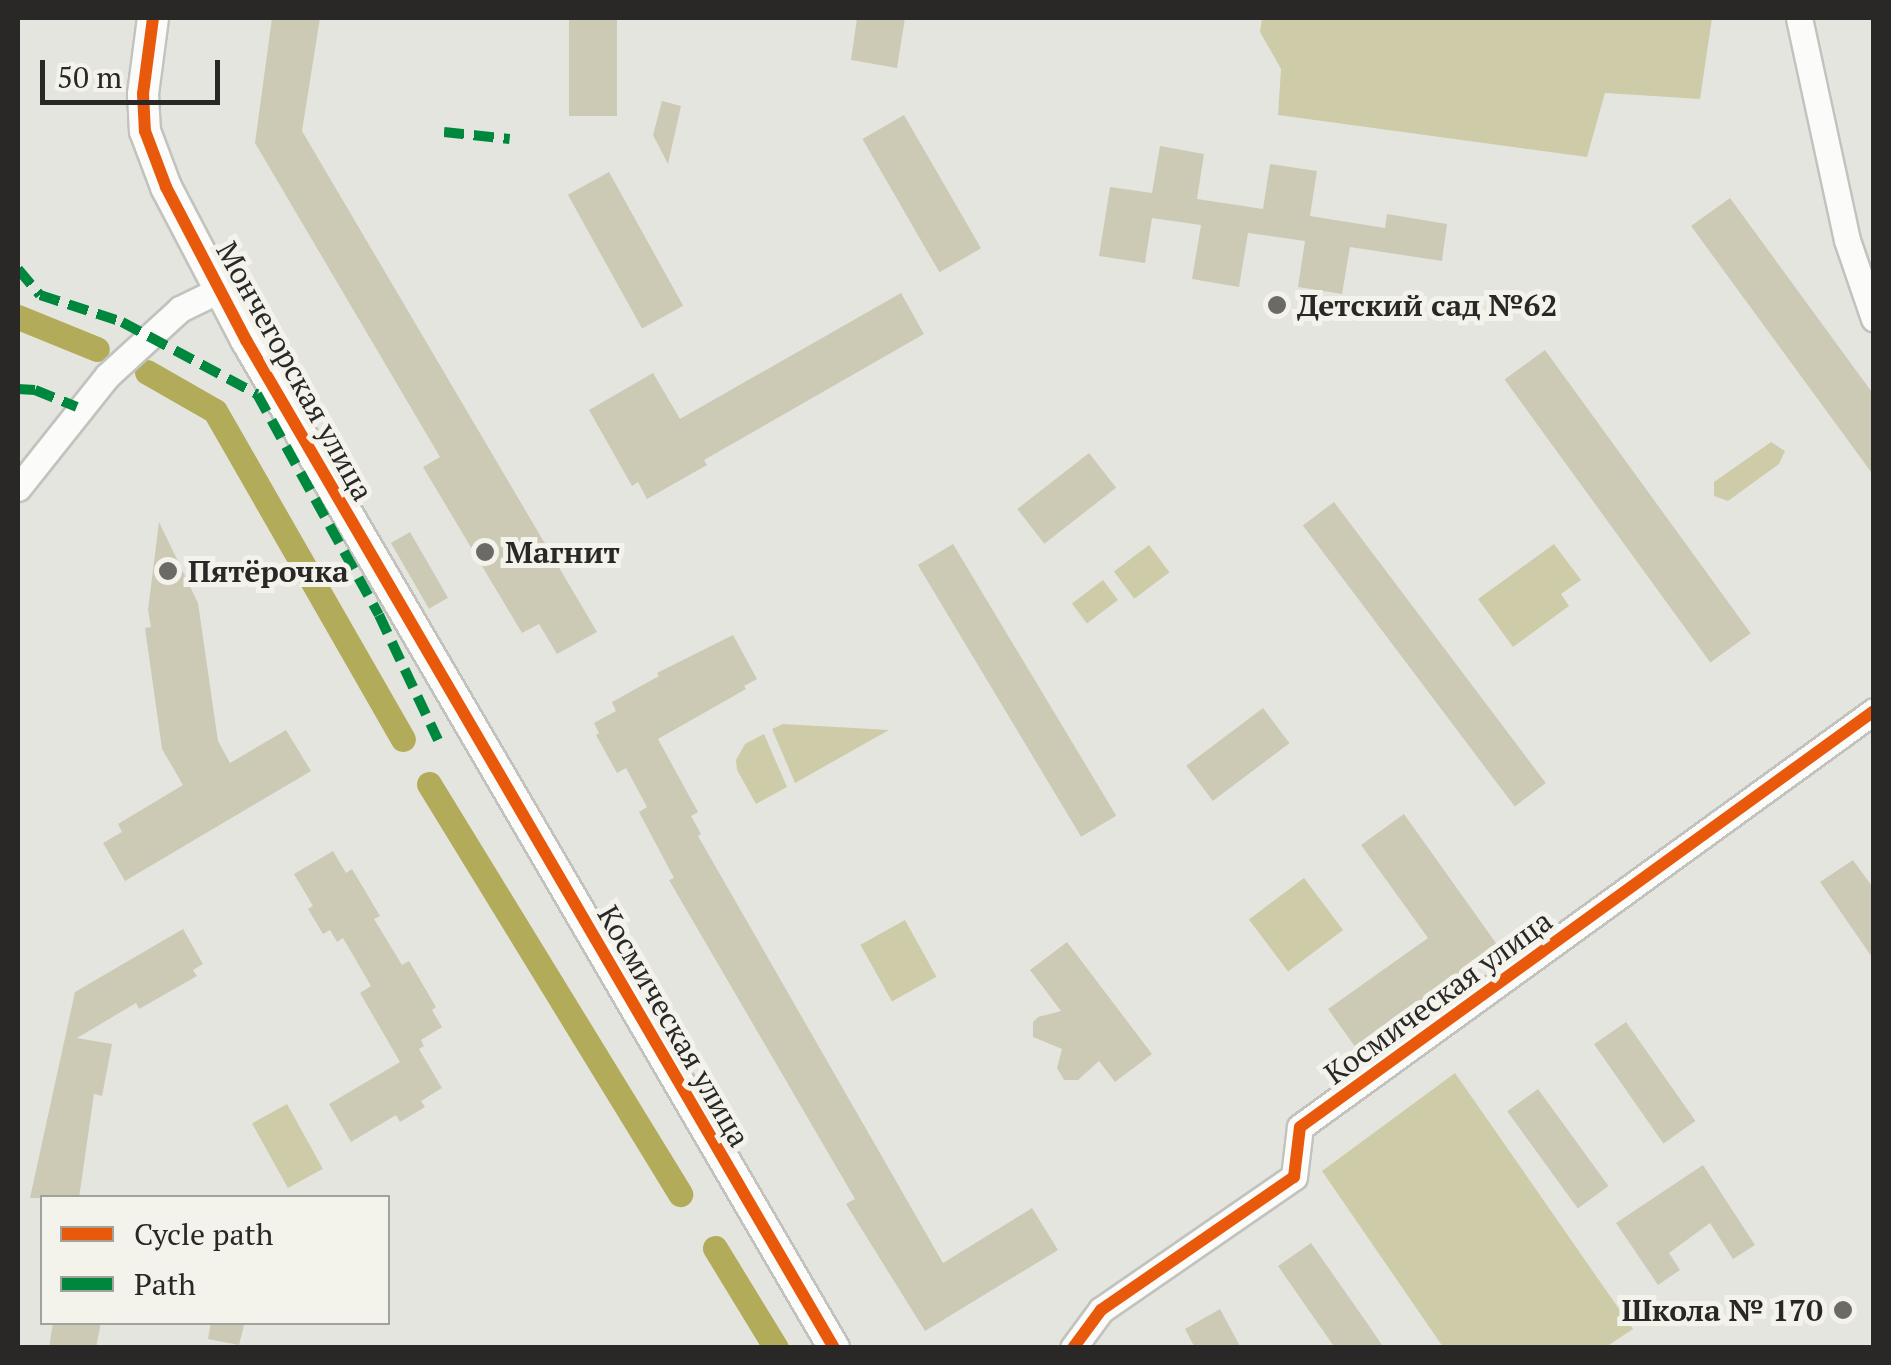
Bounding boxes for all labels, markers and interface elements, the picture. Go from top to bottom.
scale bar [45,40,225,102]
text: 50 m [57,57,122,97]
street label: Мончегорская улица [209,235,381,507]
place label: Детский сад №62 [1297,287,1558,323]
marker: Детский сад №62 [1266,294,1288,316]
place label: Магнит [505,534,620,570]
marker: Магнит [474,541,496,563]
place label: Пятёрочка [188,553,349,589]
marker: Пятёрочка [157,560,179,582]
street label: Космическая улица [590,899,758,1153]
street label: Космическая улица [1317,902,1559,1092]
legend [40,1195,390,1325]
text: Cycle path [134,1214,273,1254]
text: Path [134,1264,196,1304]
place label: Школа № 170 [1622,1292,1823,1328]
marker: Школа № 170 [1832,1299,1854,1321]

